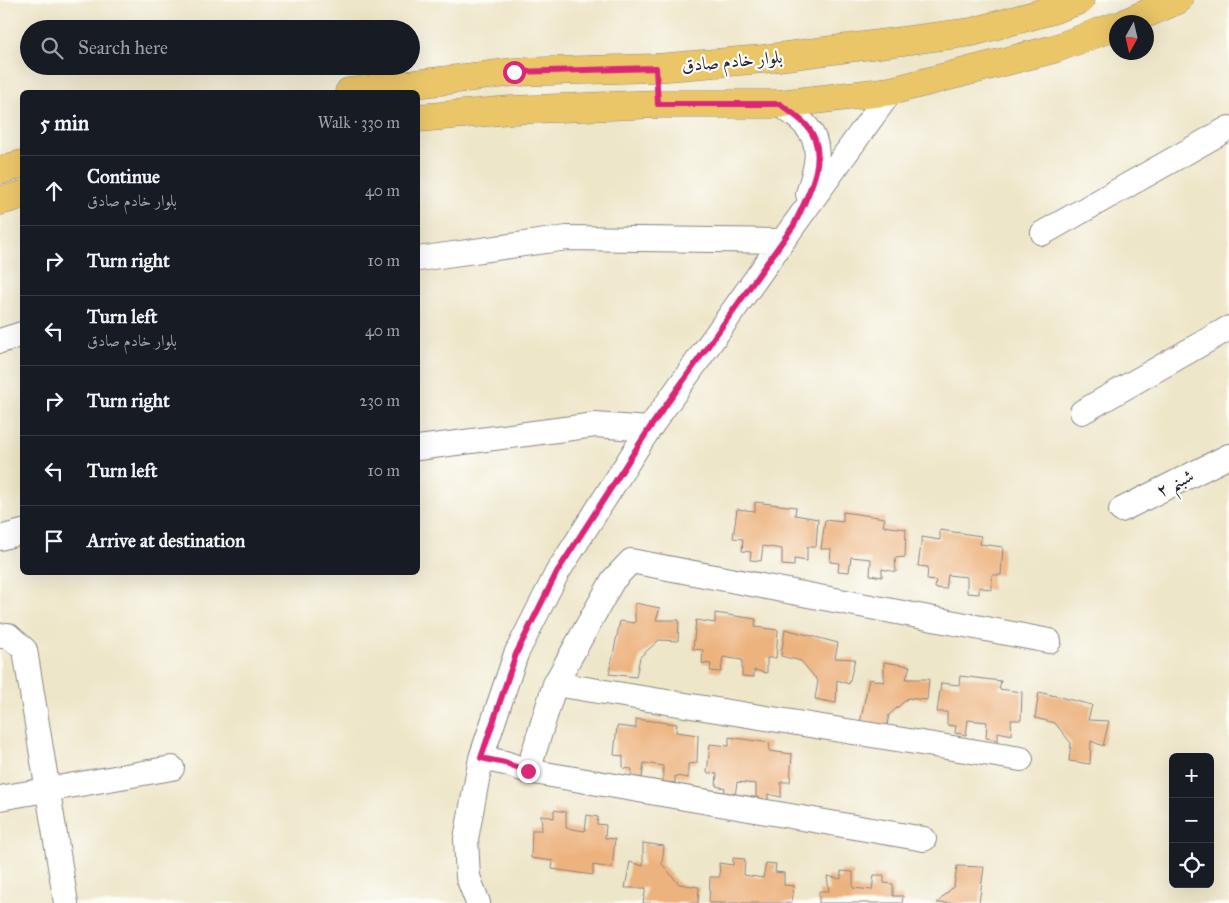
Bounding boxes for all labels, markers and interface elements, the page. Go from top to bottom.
north arrow [1109,15,1154,60]
search box [20,20,420,75]
icon: search [38,34,66,62]
text: Search here [78,36,168,59]
street label: بلوار خادم صادق [681,46,784,81]
route start [503,61,526,84]
text: 5 min [40,110,89,136]
text: Walk · 330 m [318,113,400,132]
text: Continue [87,165,160,188]
icon: ahead [40,177,68,205]
text: 40 m [365,181,400,200]
text: بلوار خادم صادق [87,191,177,210]
icon: right [40,247,68,275]
text: Turn right [87,249,170,272]
text: 10 m [368,251,400,270]
text: Turn left [87,305,157,328]
icon: left [40,317,68,345]
text: 40 m [365,321,400,340]
text: بلوار خادم صادق [87,331,177,350]
icon: right [40,387,68,415]
text: Turn right [87,389,170,412]
text: 230 m [360,391,400,410]
icon: left [40,457,68,485]
text: Turn left [87,459,157,482]
text: 10 m [368,461,400,480]
street label: شبنم ٢ [1153,464,1201,508]
icon: arrive [40,527,68,555]
text: Arrive at destination [87,529,245,552]
map controls [1169,753,1214,888]
button: + [1169,753,1214,798]
route end [517,760,540,783]
button: − [1169,798,1214,843]
button: locate [1169,843,1214,888]

